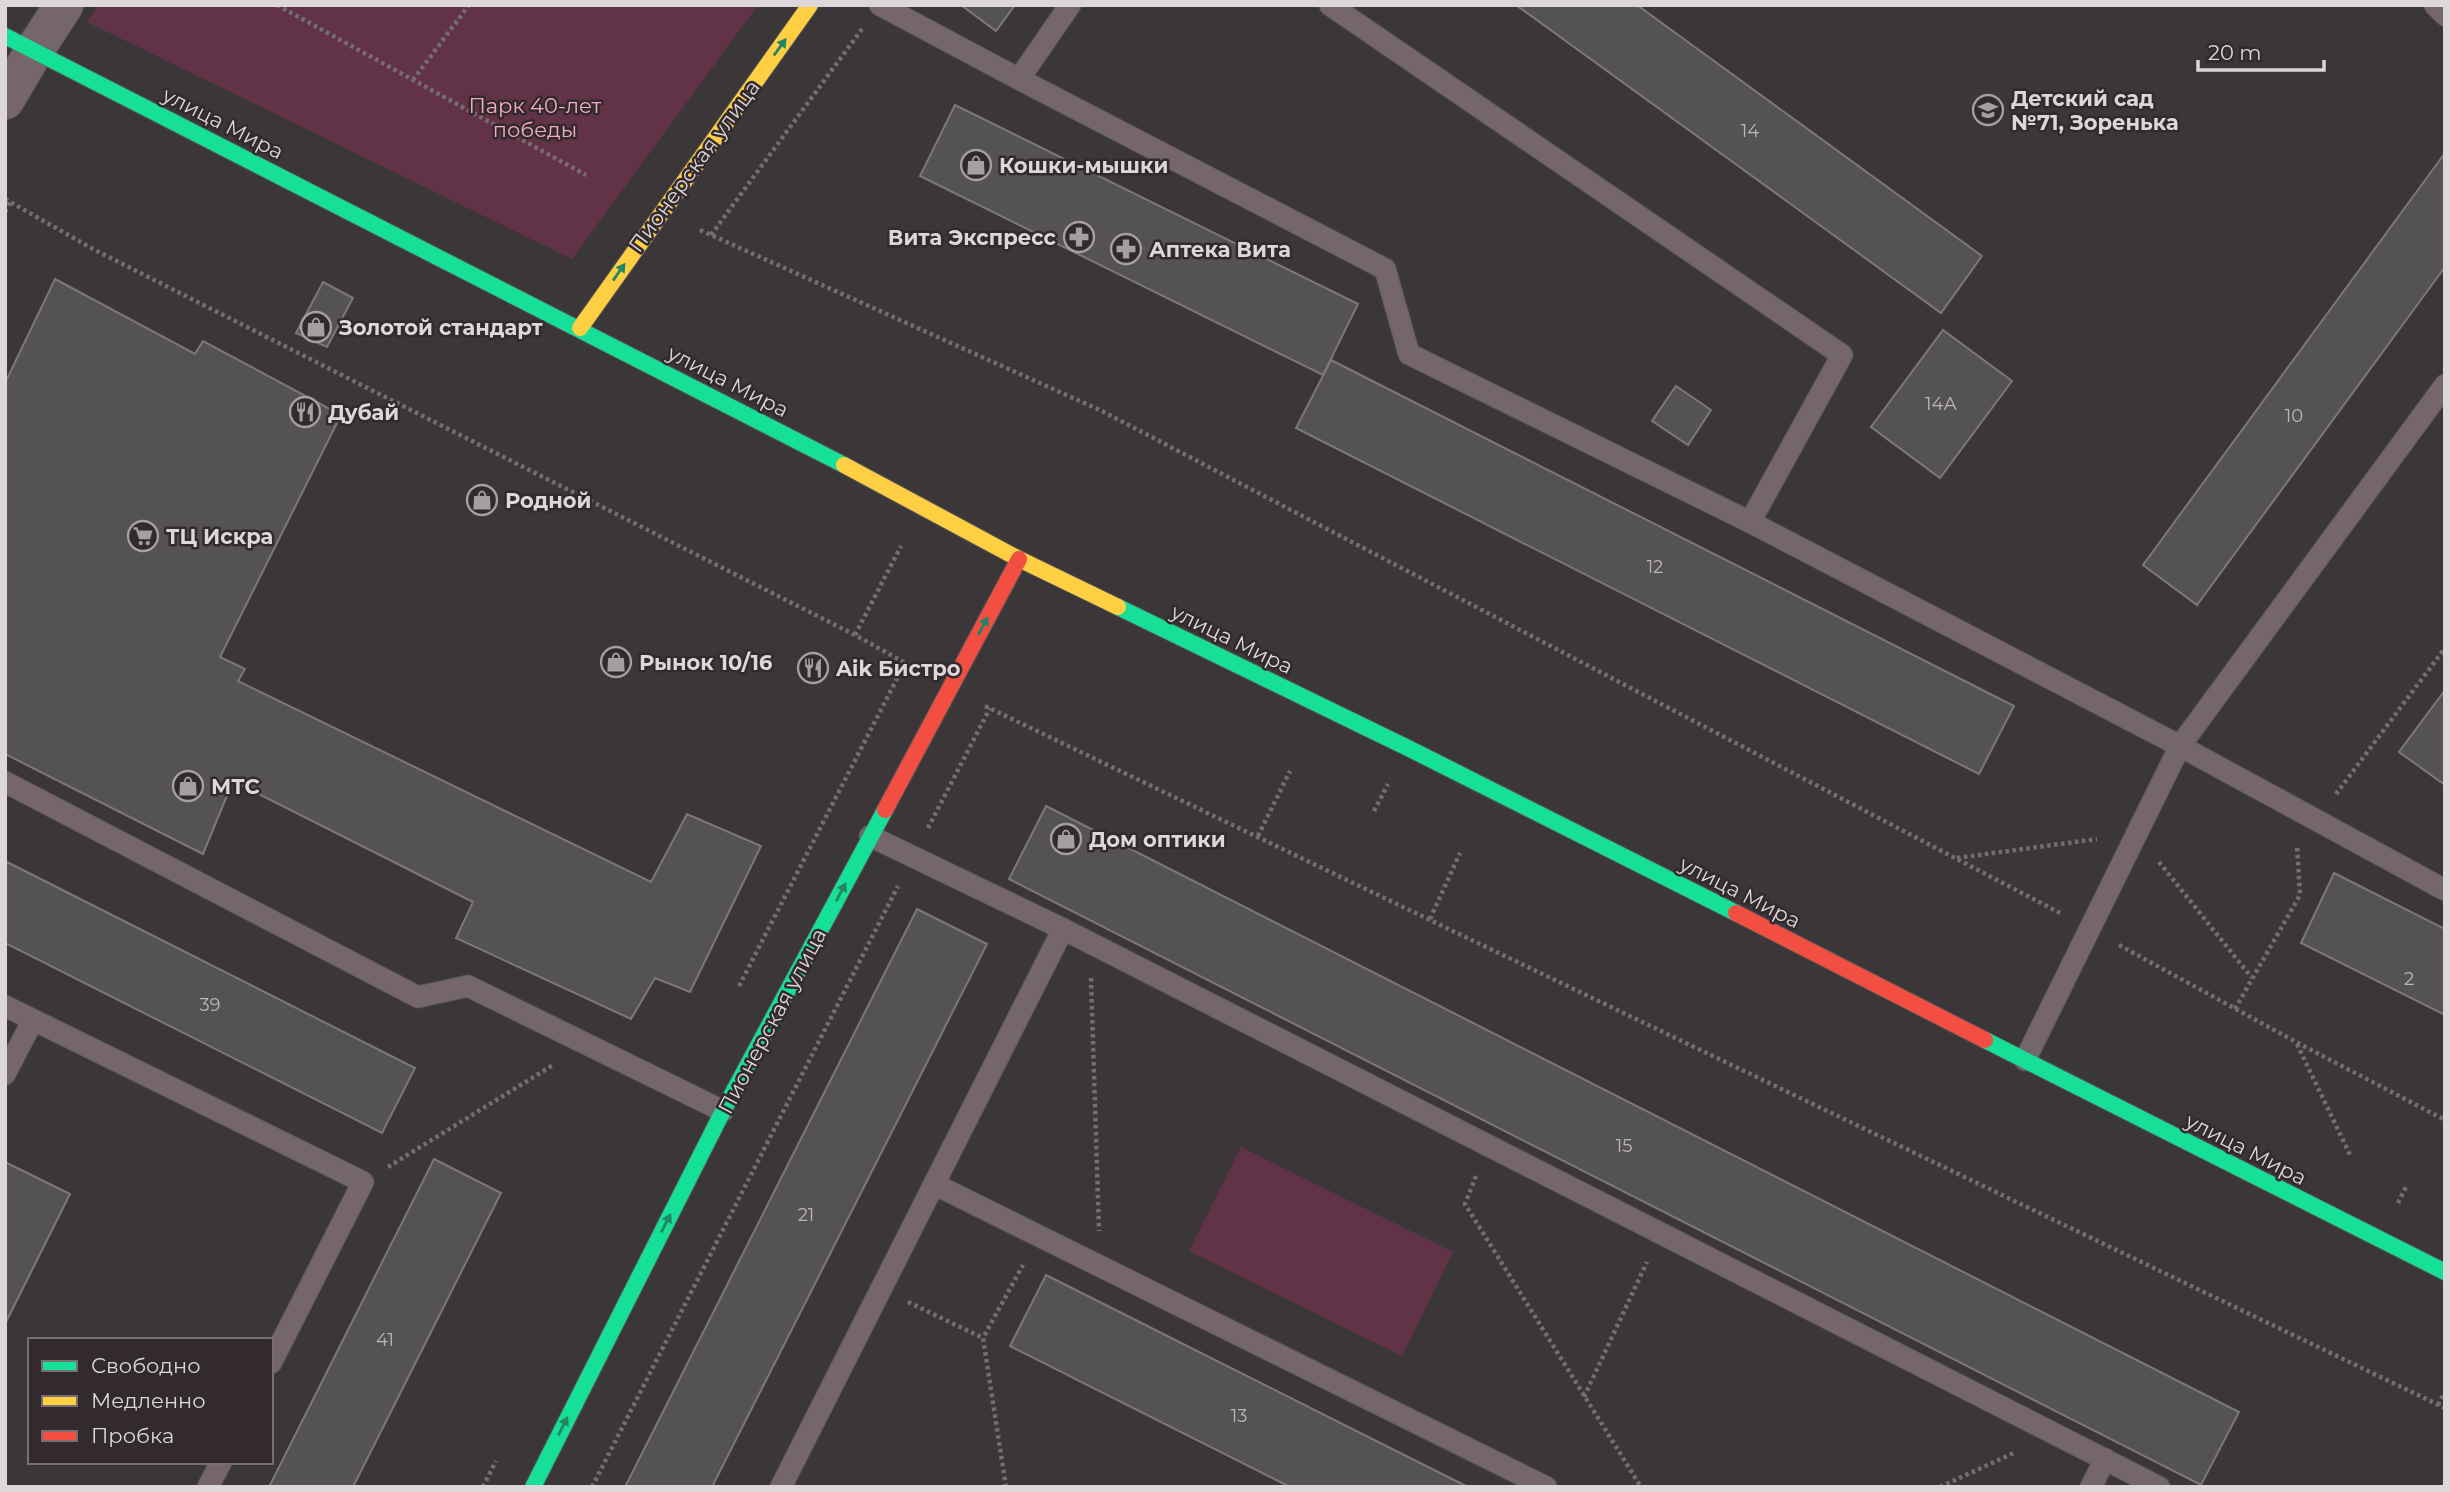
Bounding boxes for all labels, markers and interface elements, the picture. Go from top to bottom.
scale bar [2198,28,2324,72]
one-way arrow [773,38,787,56]
text: 20 m [2208,40,2262,65]
street label: Пионерская улица [623,75,765,257]
street label: улица Мира [157,81,288,164]
place label: Детский сад №71, Зоренька [2011,86,2179,135]
park label: Парк 40-лет победы [468,93,602,142]
school or university icon: Детский сад №71, Зоренька [1971,93,2005,127]
house number: 14 [1741,120,1759,142]
shop icon: Кошки-мышки [959,148,993,182]
place label: Кошки-мышки [999,153,1168,178]
pharmacy icon: Вита Экспресс [1062,220,1096,254]
place label: Вита Экспресс [888,225,1057,250]
pharmacy icon: Аптека Вита [1109,232,1143,266]
place label: Аптека Вита [1149,237,1291,262]
one-way arrow [612,263,626,281]
shop icon: Золотой стандарт [299,310,333,344]
place label: Золотой стандарт [338,315,543,340]
street label: улица Мира [662,339,793,422]
house number: 14А [1925,393,1957,415]
restaurant icon: Дубай [288,395,322,429]
place label: Дубай [328,400,399,425]
house number: 10 [2285,405,2303,427]
shop icon: Родной [465,483,499,517]
place label: Родной [505,488,591,513]
supermarket icon: ТЦ Искра [126,519,160,553]
place label: ТЦ Искра [166,524,273,549]
house number: 12 [1647,556,1663,578]
street label: улица Мира [1166,598,1297,679]
one-way arrow [977,617,989,636]
shop icon: Рынок 10/16 [599,645,633,679]
place label: Рынок 10/16 [639,650,772,675]
restaurant icon: Aik Бистро [796,651,830,685]
place label: Aik Бистро [835,656,961,681]
shop icon: МТС [171,769,205,803]
place label: МТС [211,774,260,799]
shop icon: Дом оптики [1049,822,1083,856]
place label: Дом оптики [1089,827,1226,852]
street label: улица Мира [1674,850,1805,933]
one-way arrow [834,881,846,901]
street label: Пионерская улица [712,924,832,1118]
house number: 2 [2404,968,2414,990]
house number: 39 [199,994,221,1016]
street label: улица Мира [2180,1107,2311,1190]
house number: 15 [1616,1135,1632,1157]
house number: 21 [798,1204,814,1226]
one-way arrow [661,1213,672,1233]
house number: 41 [376,1329,394,1351]
legend [28,1338,273,1464]
text: Свободно [91,1353,201,1378]
text: Медленно [91,1388,206,1413]
house number: 13 [1231,1405,1247,1427]
one-way arrow [558,1416,569,1436]
text: Пробка [91,1423,174,1448]

